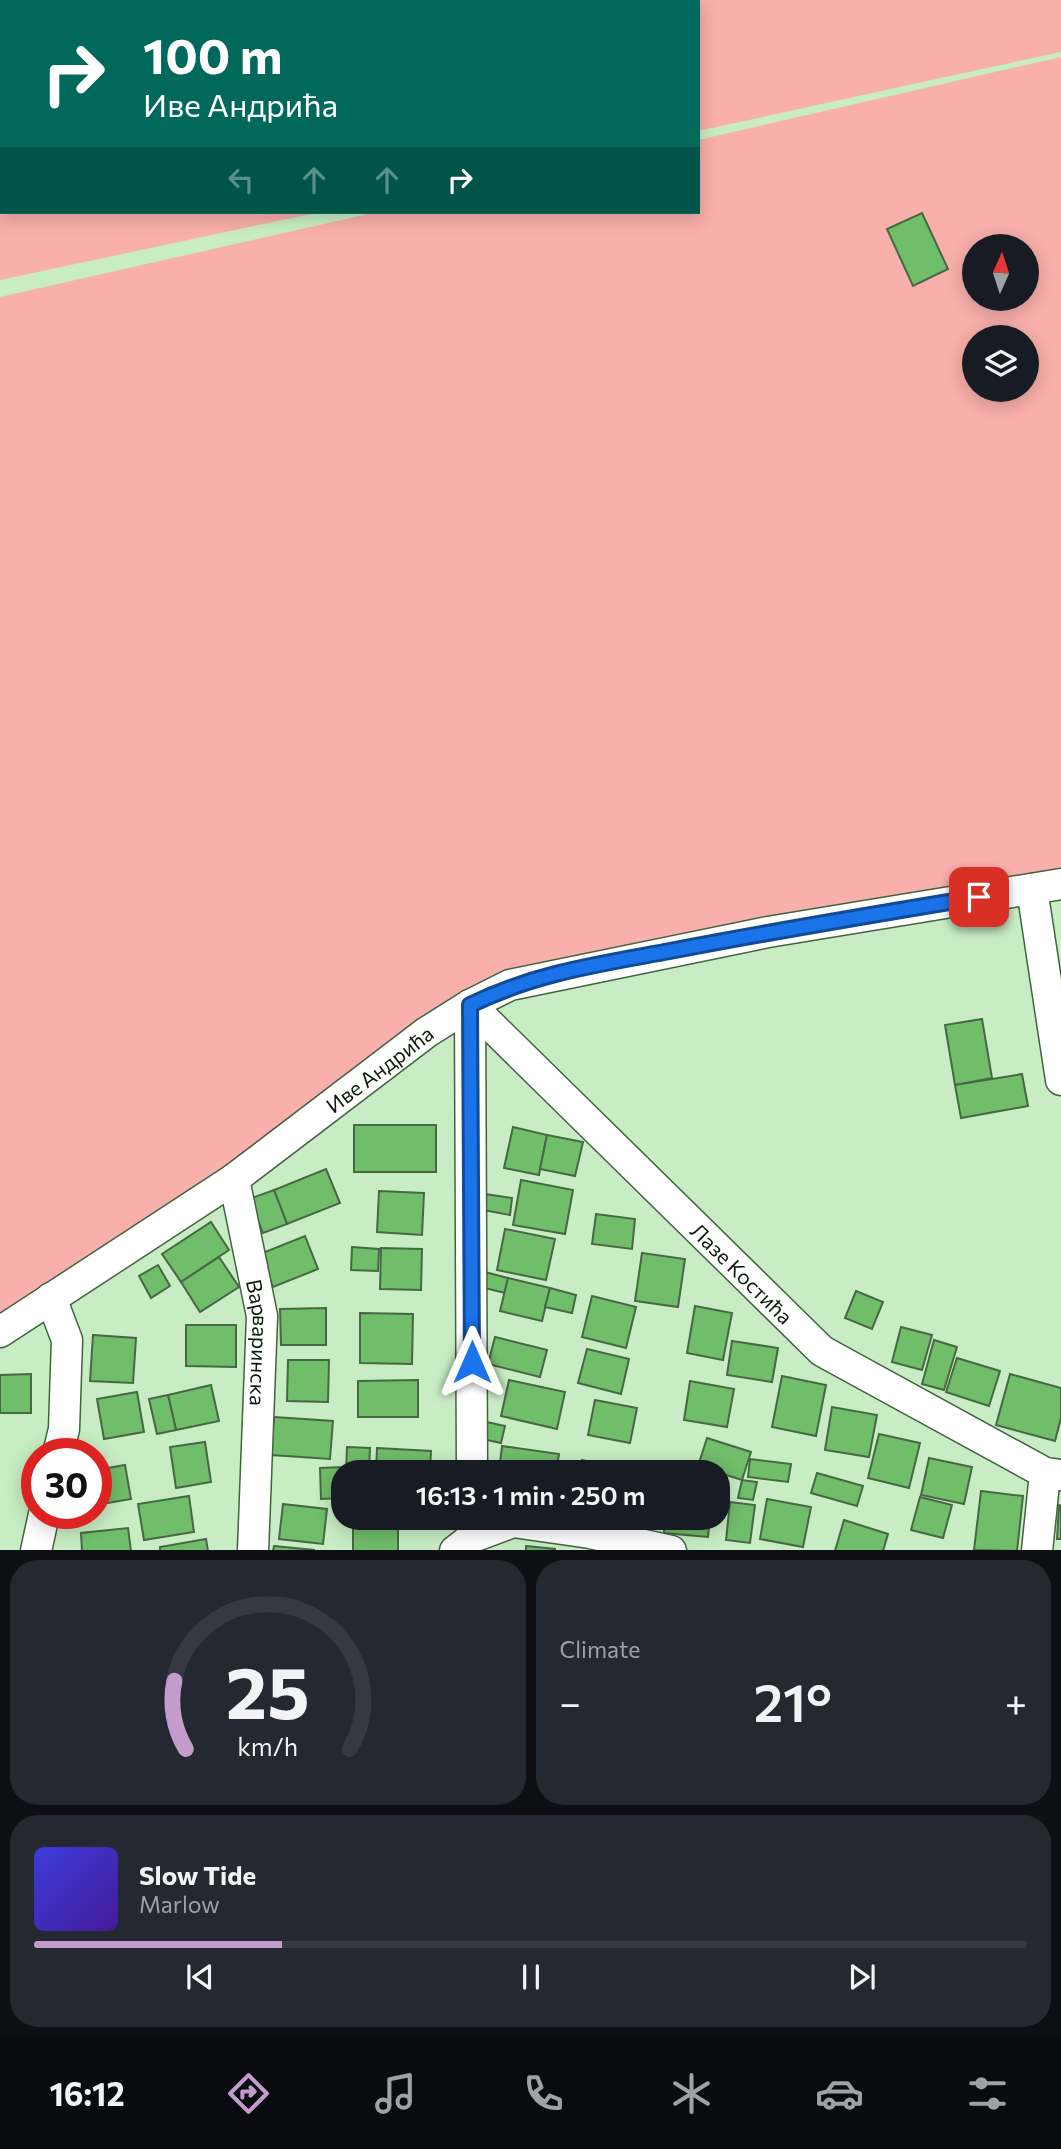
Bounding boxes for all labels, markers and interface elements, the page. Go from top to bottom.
text: 100 m [143,24,282,84]
icon: right [28,28,119,119]
text: Иве Андрића [143,84,338,124]
icon: left [222,161,260,199]
icon: ahead [295,161,333,199]
icon: ahead [368,161,406,199]
icon: right [441,161,479,199]
north arrow [962,234,1040,312]
map controls [962,234,1039,402]
button: layers [962,325,1039,402]
pin [949,867,1009,927]
icon: arrive [960,878,998,916]
street label: Иве Андрића [321,1020,438,1117]
street label: Лазе Костића [686,1217,799,1328]
street label: Варваринска [242,1277,275,1406]
position arrow [435,1325,509,1399]
speed limit sign: 30 [21,1438,112,1529]
text: 16:13 · 1 min · 250 m [416,1479,645,1510]
text: Climate [560,1635,641,1663]
text: 25 [226,1645,310,1734]
text: 21° [754,1669,832,1733]
text: − [560,1678,581,1725]
text: + [1005,1678,1027,1725]
text: km/h [237,1730,298,1760]
text: Slow Tide [139,1859,256,1890]
text: Marlow [139,1890,220,1918]
icon: previous [181,1958,219,1996]
icon: pause [512,1958,550,1996]
icon: next [843,1958,881,1996]
icon: directions [224,2069,273,2118]
icon: music [371,2069,420,2118]
icon: phone [519,2069,568,2118]
icon: climate [667,2069,716,2118]
icon: car [815,2069,864,2118]
icon: filters [963,2069,1012,2118]
text: 16:12 [49,2073,125,2113]

